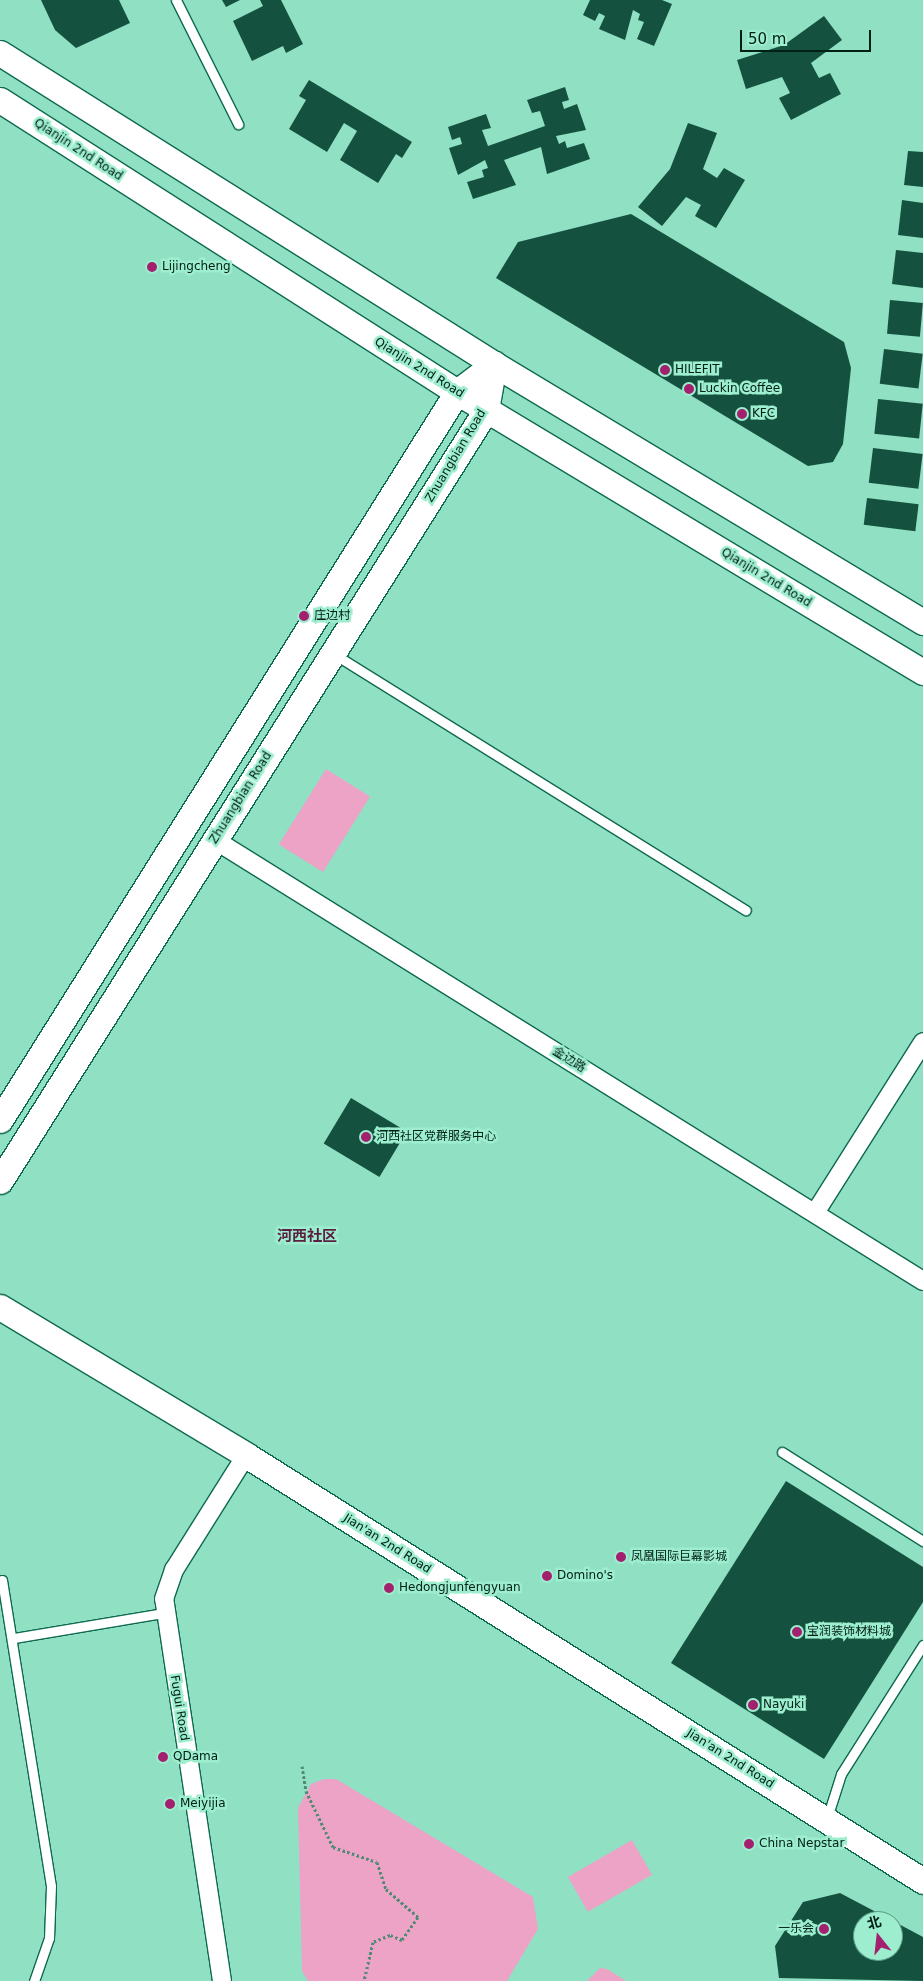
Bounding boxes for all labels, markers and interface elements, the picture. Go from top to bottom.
scale bar [743,20,874,52]
text: 50 m [748,30,786,48]
street label: Qianjin 2nd Road [31,116,125,184]
place label: Lijingcheng [162,260,231,274]
marker: Lijingcheng [146,261,158,273]
street label: Qianjin 2nd Road [372,335,466,401]
place label: HILEFIT [675,363,720,377]
marker: HILEFIT [659,364,671,376]
place label: Luckin Coffee [699,382,780,396]
marker: Luckin Coffee [683,383,695,395]
street label: Zhuangbian Road [423,407,489,505]
place label: KFC [752,407,775,421]
marker: KFC [736,408,748,420]
street label: Qianjin 2nd Road [718,545,814,611]
place label: 庄边村 [314,609,350,623]
marker: 庄边村 [298,610,310,622]
street label: Zhuangbian Road [207,749,275,847]
street label: 金边路 [550,1044,588,1076]
place label: 河西社区党群服务中心 [376,1130,496,1144]
marker: 河西社区党群服务中心 [360,1131,372,1143]
district label: 河西社区 [277,1228,337,1246]
street label: Jian'an 2nd Road [340,1511,434,1577]
place label: 凤凰国际巨幕影城 [631,1550,727,1564]
marker: 凤凰国际巨幕影城 [615,1551,627,1563]
place label: Domino's [557,1569,613,1583]
marker: Domino's [541,1570,553,1582]
place label: Hedongjunfengyuan [399,1581,521,1595]
marker: Hedongjunfengyuan [383,1582,395,1594]
place label: 宝润装饰材料城 [807,1625,891,1639]
marker: 宝润装饰材料城 [791,1626,803,1638]
street label: Fugui Road [167,1674,191,1742]
place label: Nayuki [763,1698,804,1712]
marker: Nayuki [747,1699,759,1711]
street label: Jian'an 2nd Road [683,1726,777,1792]
place label: QDama [173,1750,218,1764]
marker: QDama [157,1751,169,1763]
place label: Meiyijia [180,1797,226,1811]
marker: Meiyijia [164,1798,176,1810]
place label: China Nepstar [759,1837,844,1851]
marker: China Nepstar [743,1838,755,1850]
north arrow [853,1911,903,1961]
text: 北 [865,1913,883,1932]
place label: 一乐会 [778,1922,814,1936]
marker: 一乐会 [818,1923,830,1935]

